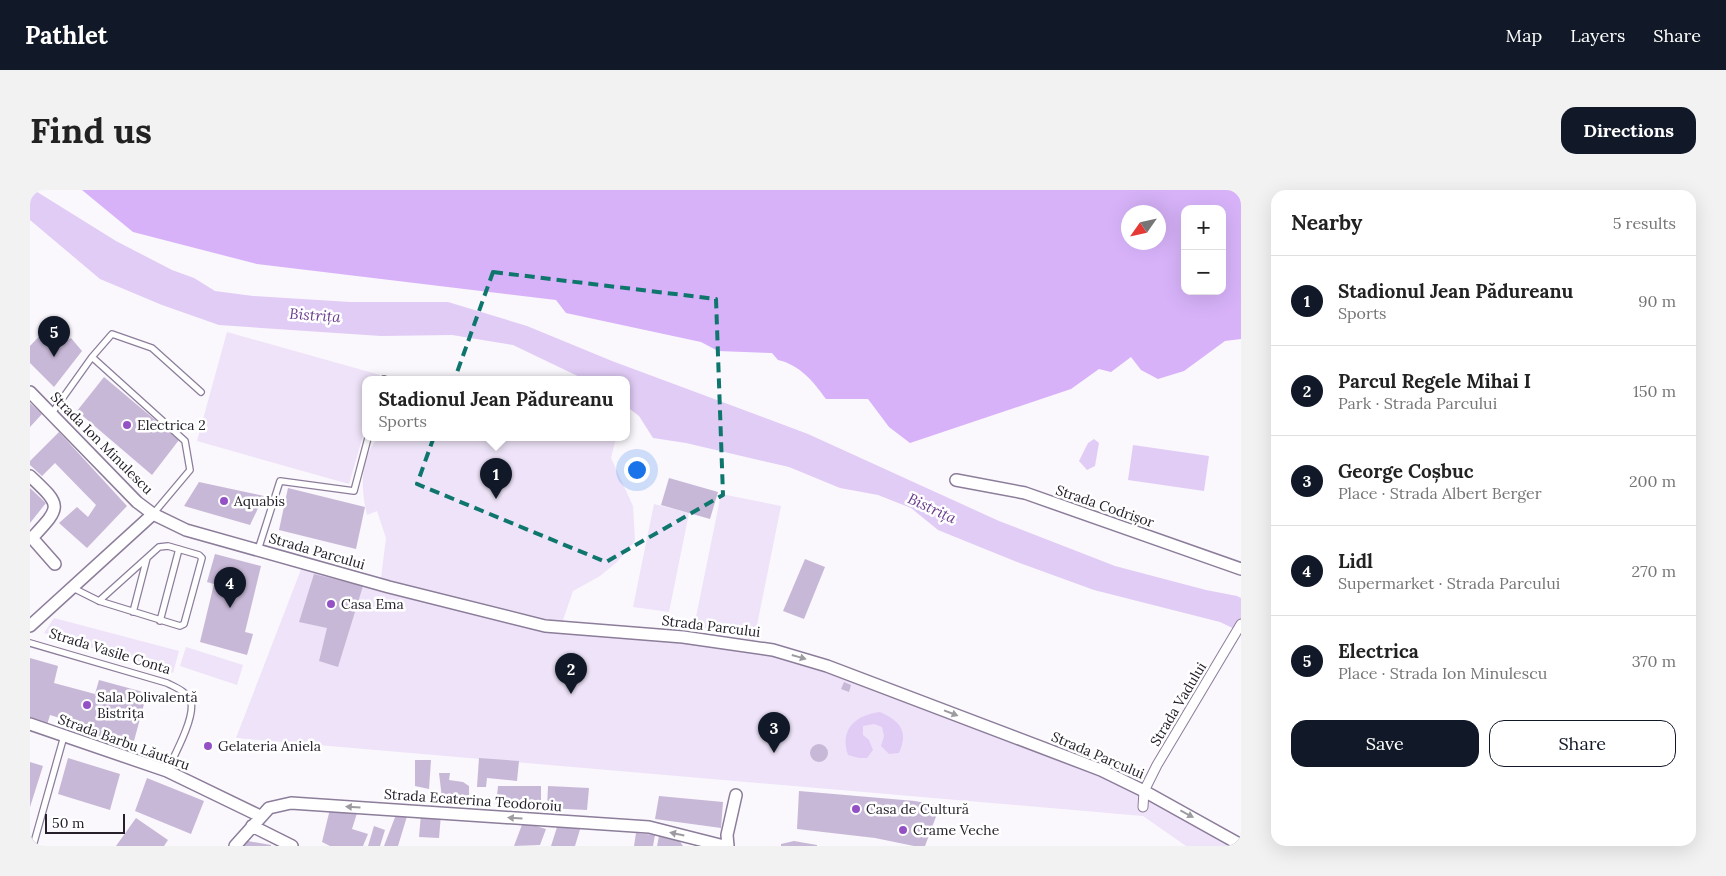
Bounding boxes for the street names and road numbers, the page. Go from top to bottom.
street label: Strada Ion Minulescu [47,388,157,498]
street label: Strada Codrișor [1053,481,1157,531]
street label: Strada Parcului [267,529,367,573]
street label: Strada Parcului [661,611,761,641]
street label: Strada Vasile Conta [47,624,173,678]
street label: Strada Vadului [1146,659,1210,749]
street label: Strada Barbu Lăutaru [56,710,192,774]
street label: Strada Parcului [1049,727,1147,783]
street label: Strada Ecaterina Teodoroiu [383,785,563,815]

